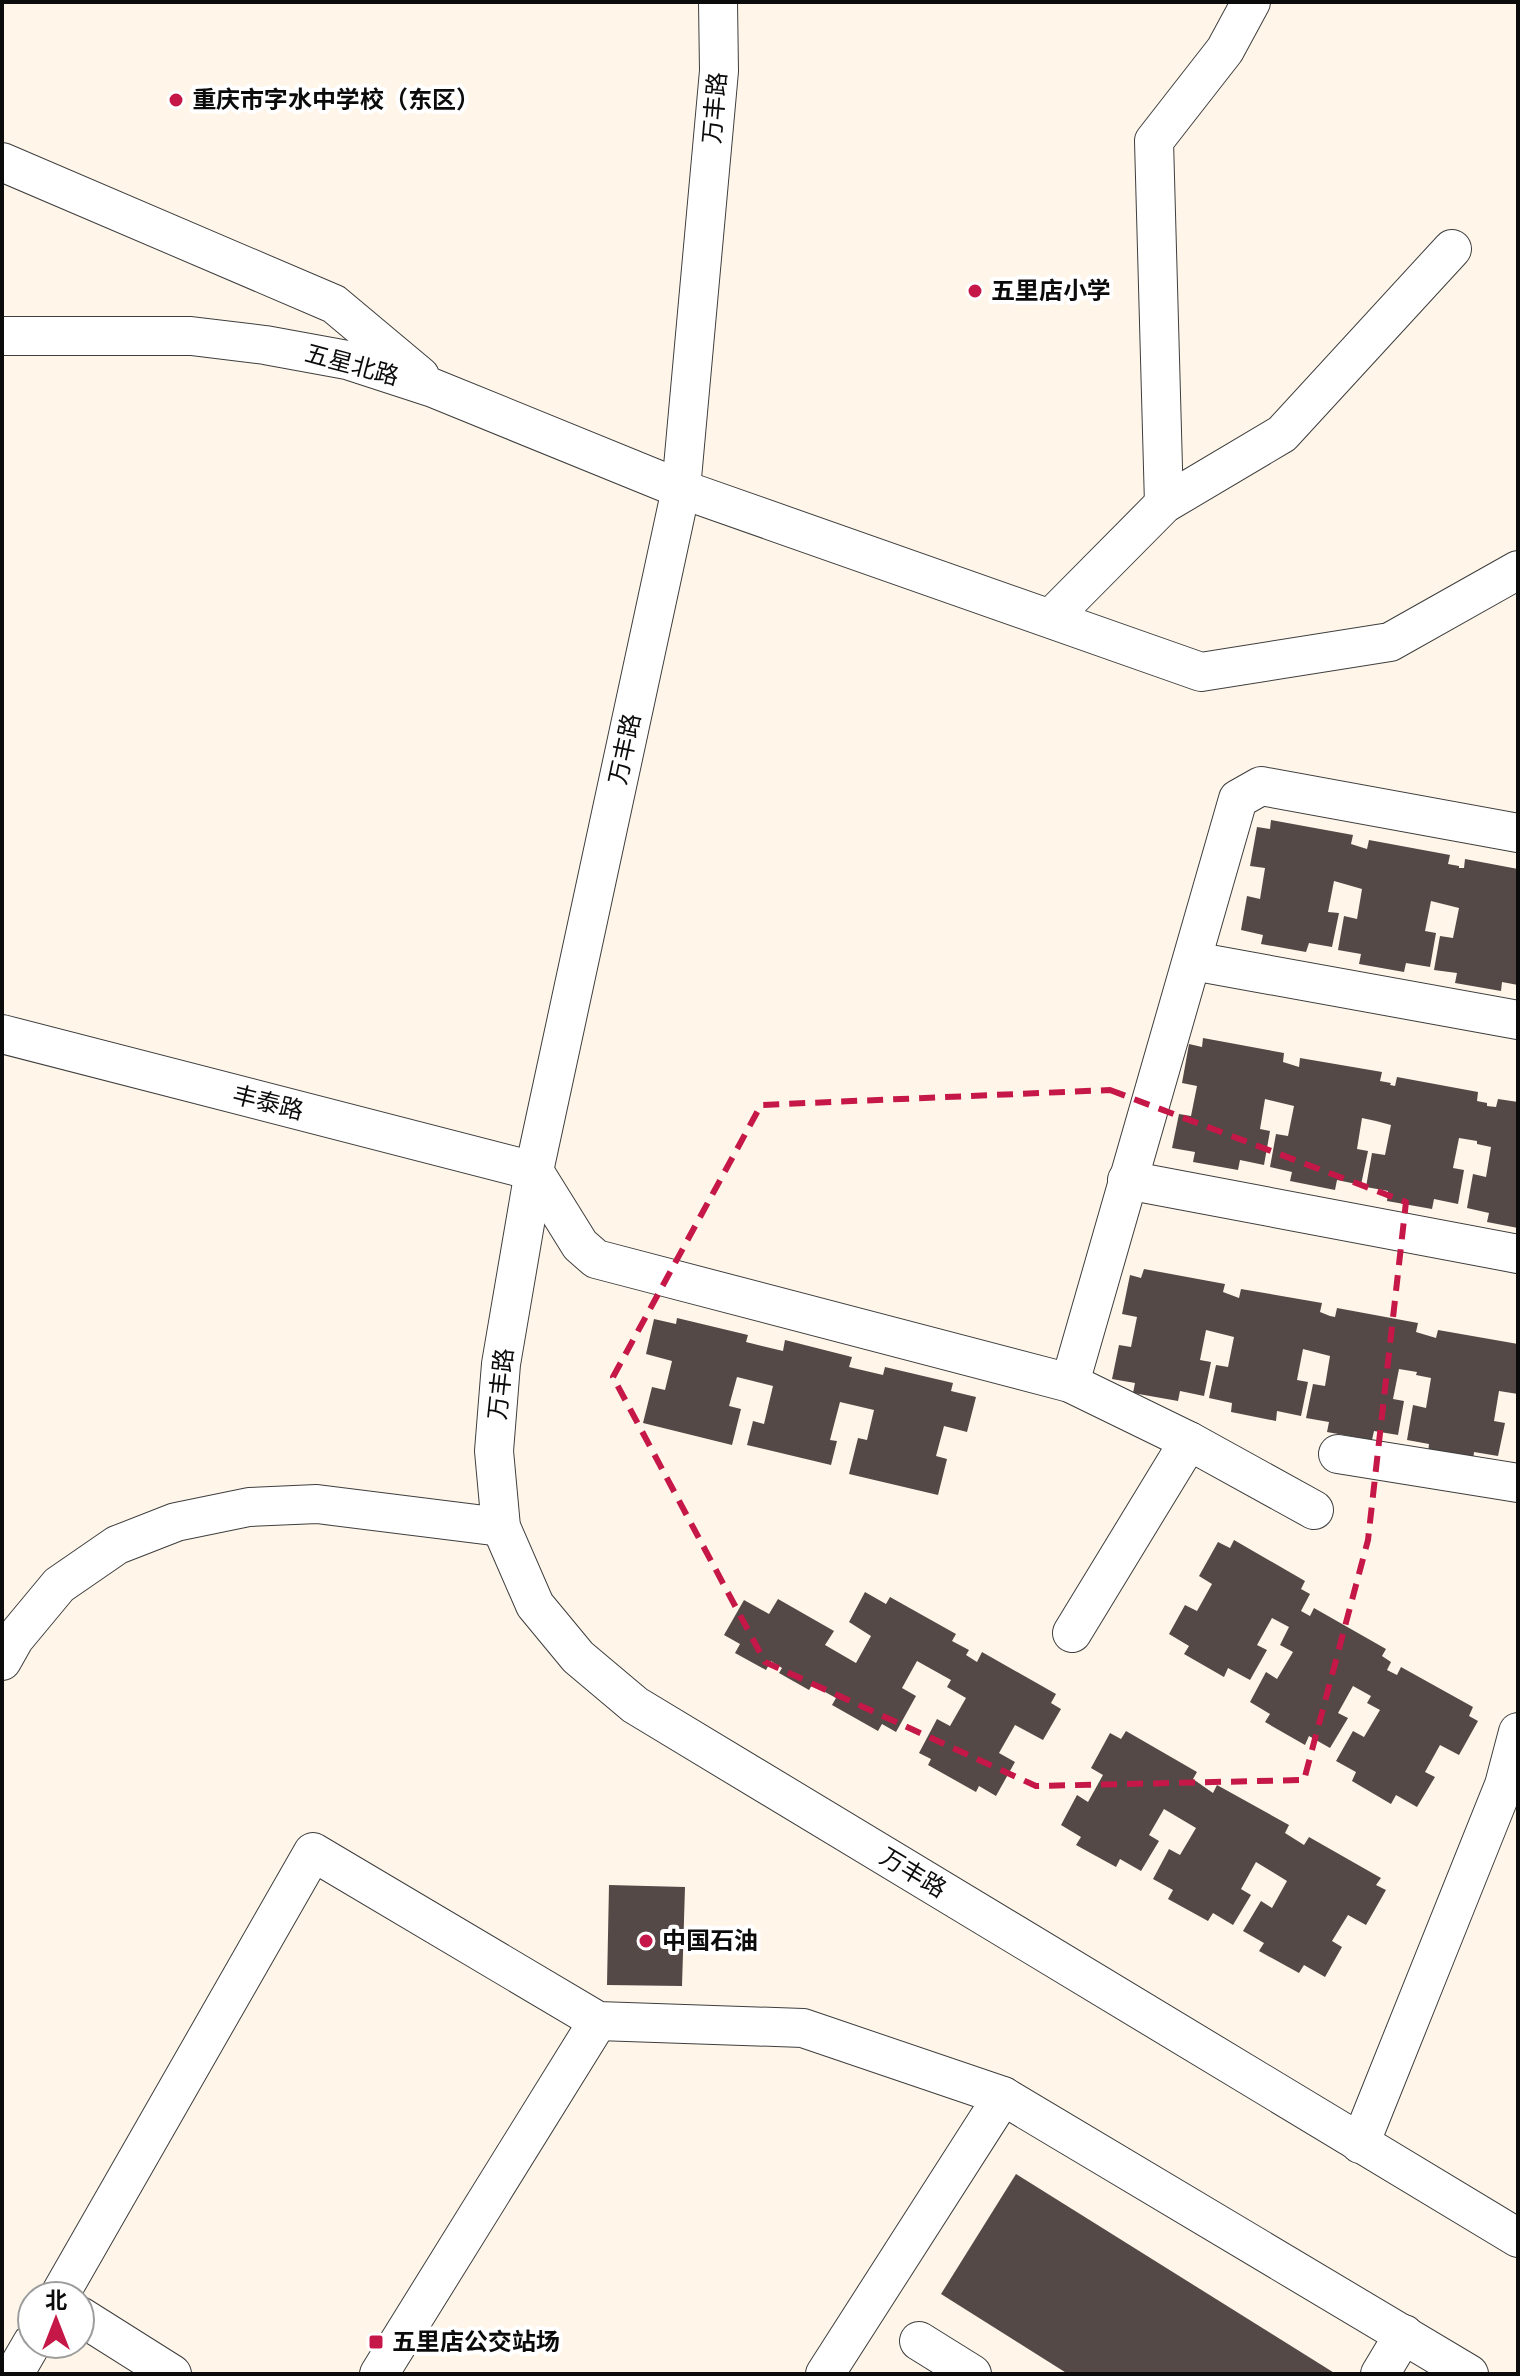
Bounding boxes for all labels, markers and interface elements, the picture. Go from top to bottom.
street label: 万丰路 [699,71,731,145]
place label: 重庆市字水中学校（东区） [192,87,480,113]
marker: 重庆市字水中学校（东区） [167,91,185,109]
place label: 五里店小学 [991,278,1111,304]
marker: 五里店小学 [966,282,984,300]
street label: 五星北路 [302,340,402,390]
street label: 万丰路 [605,711,645,787]
street label: 丰泰路 [230,1082,306,1124]
street label: 万丰路 [484,1347,518,1421]
street label: 万丰路 [875,1843,951,1903]
place label: 中国石油 [662,1928,758,1954]
marker: 中国石油 [637,1932,655,1950]
north arrow [16,2280,96,2360]
text: 北 [45,2288,67,2313]
place label: 五里店公交站场 [392,2329,560,2355]
marker: 五里店公交站场 [367,2333,385,2351]

